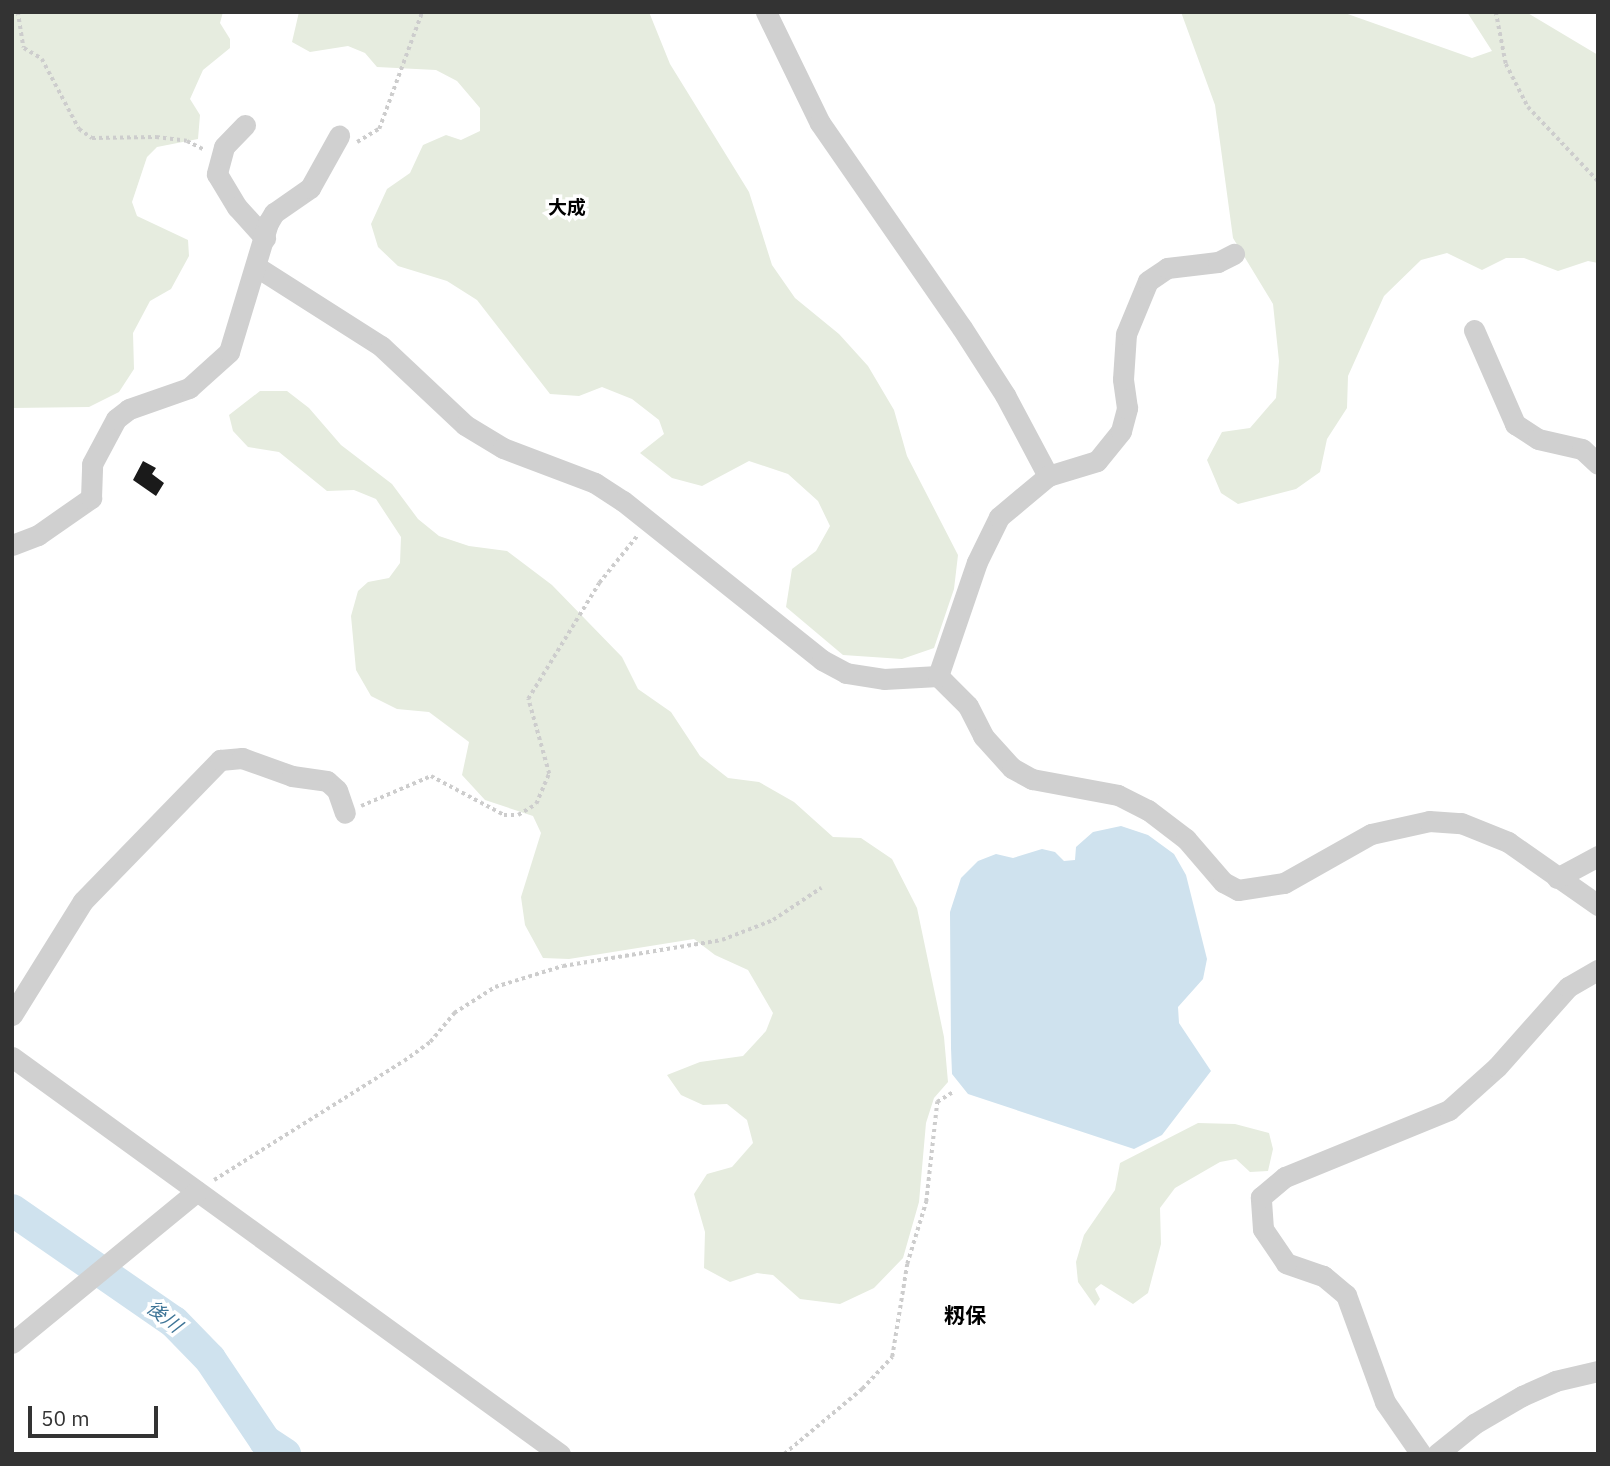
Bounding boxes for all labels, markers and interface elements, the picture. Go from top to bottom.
district label: 大成 [548,197,586,219]
water label: 後川 [142,1296,186,1338]
district label: 籾保 [944,1302,986,1328]
scale bar [32,1392,161,1436]
text: 50 m [41,1404,90,1432]

